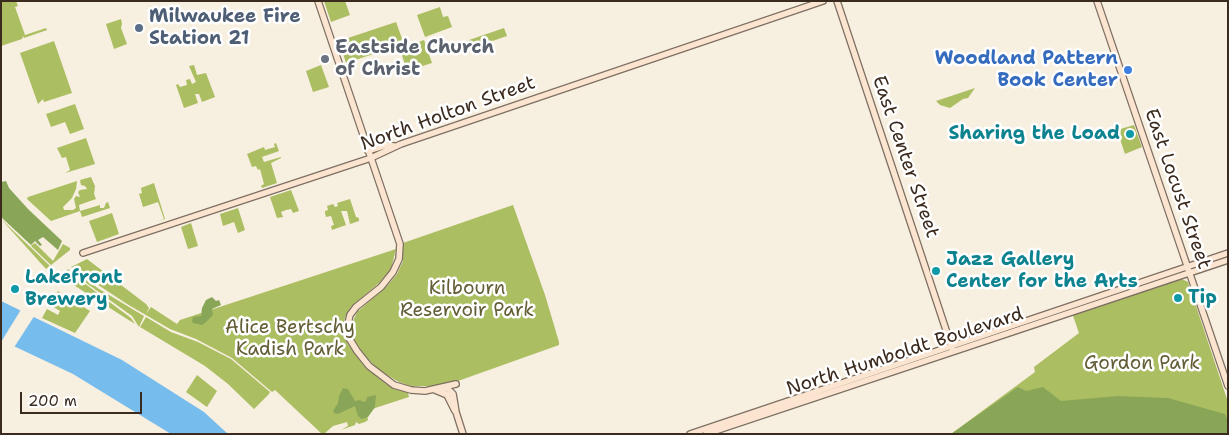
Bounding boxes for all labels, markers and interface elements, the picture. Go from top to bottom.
place label: Milwaukee Fire Station 21 [149,6,301,50]
marker: Milwaukee Fire Station 21 [133,22,145,34]
place label: Eastside Church of Christ [335,37,494,81]
place label: Woodland Pattern Book Center [935,48,1118,92]
marker: Eastside Church of Christ [319,53,331,65]
marker: Woodland Pattern Book Center [1122,64,1134,76]
street label: North Holton Street [358,72,538,156]
street label: East Center Street [867,73,943,241]
street label: East Locust Street [1139,106,1215,272]
place label: Sharing the Load [948,123,1120,145]
marker: Sharing the Load [1124,128,1136,140]
place label: Jazz Gallery Center for the Arts [946,249,1138,293]
marker: Jazz Gallery Center for the Arts [930,265,942,277]
place label: Lakefront Brewery [25,267,122,311]
park label: Kilbourn Reservoir Park [400,278,534,322]
marker: Lakefront Brewery [9,283,21,295]
place label: Tip [1188,287,1217,309]
marker: Tip [1172,292,1184,304]
street label: North Humboldt Boulevard [784,303,1026,401]
park label: Alice Bertschy Kadish Park [225,317,355,361]
park label: Gordon Park [1084,353,1200,375]
scale bar [22,382,145,414]
text: 200 m [28,391,77,411]

